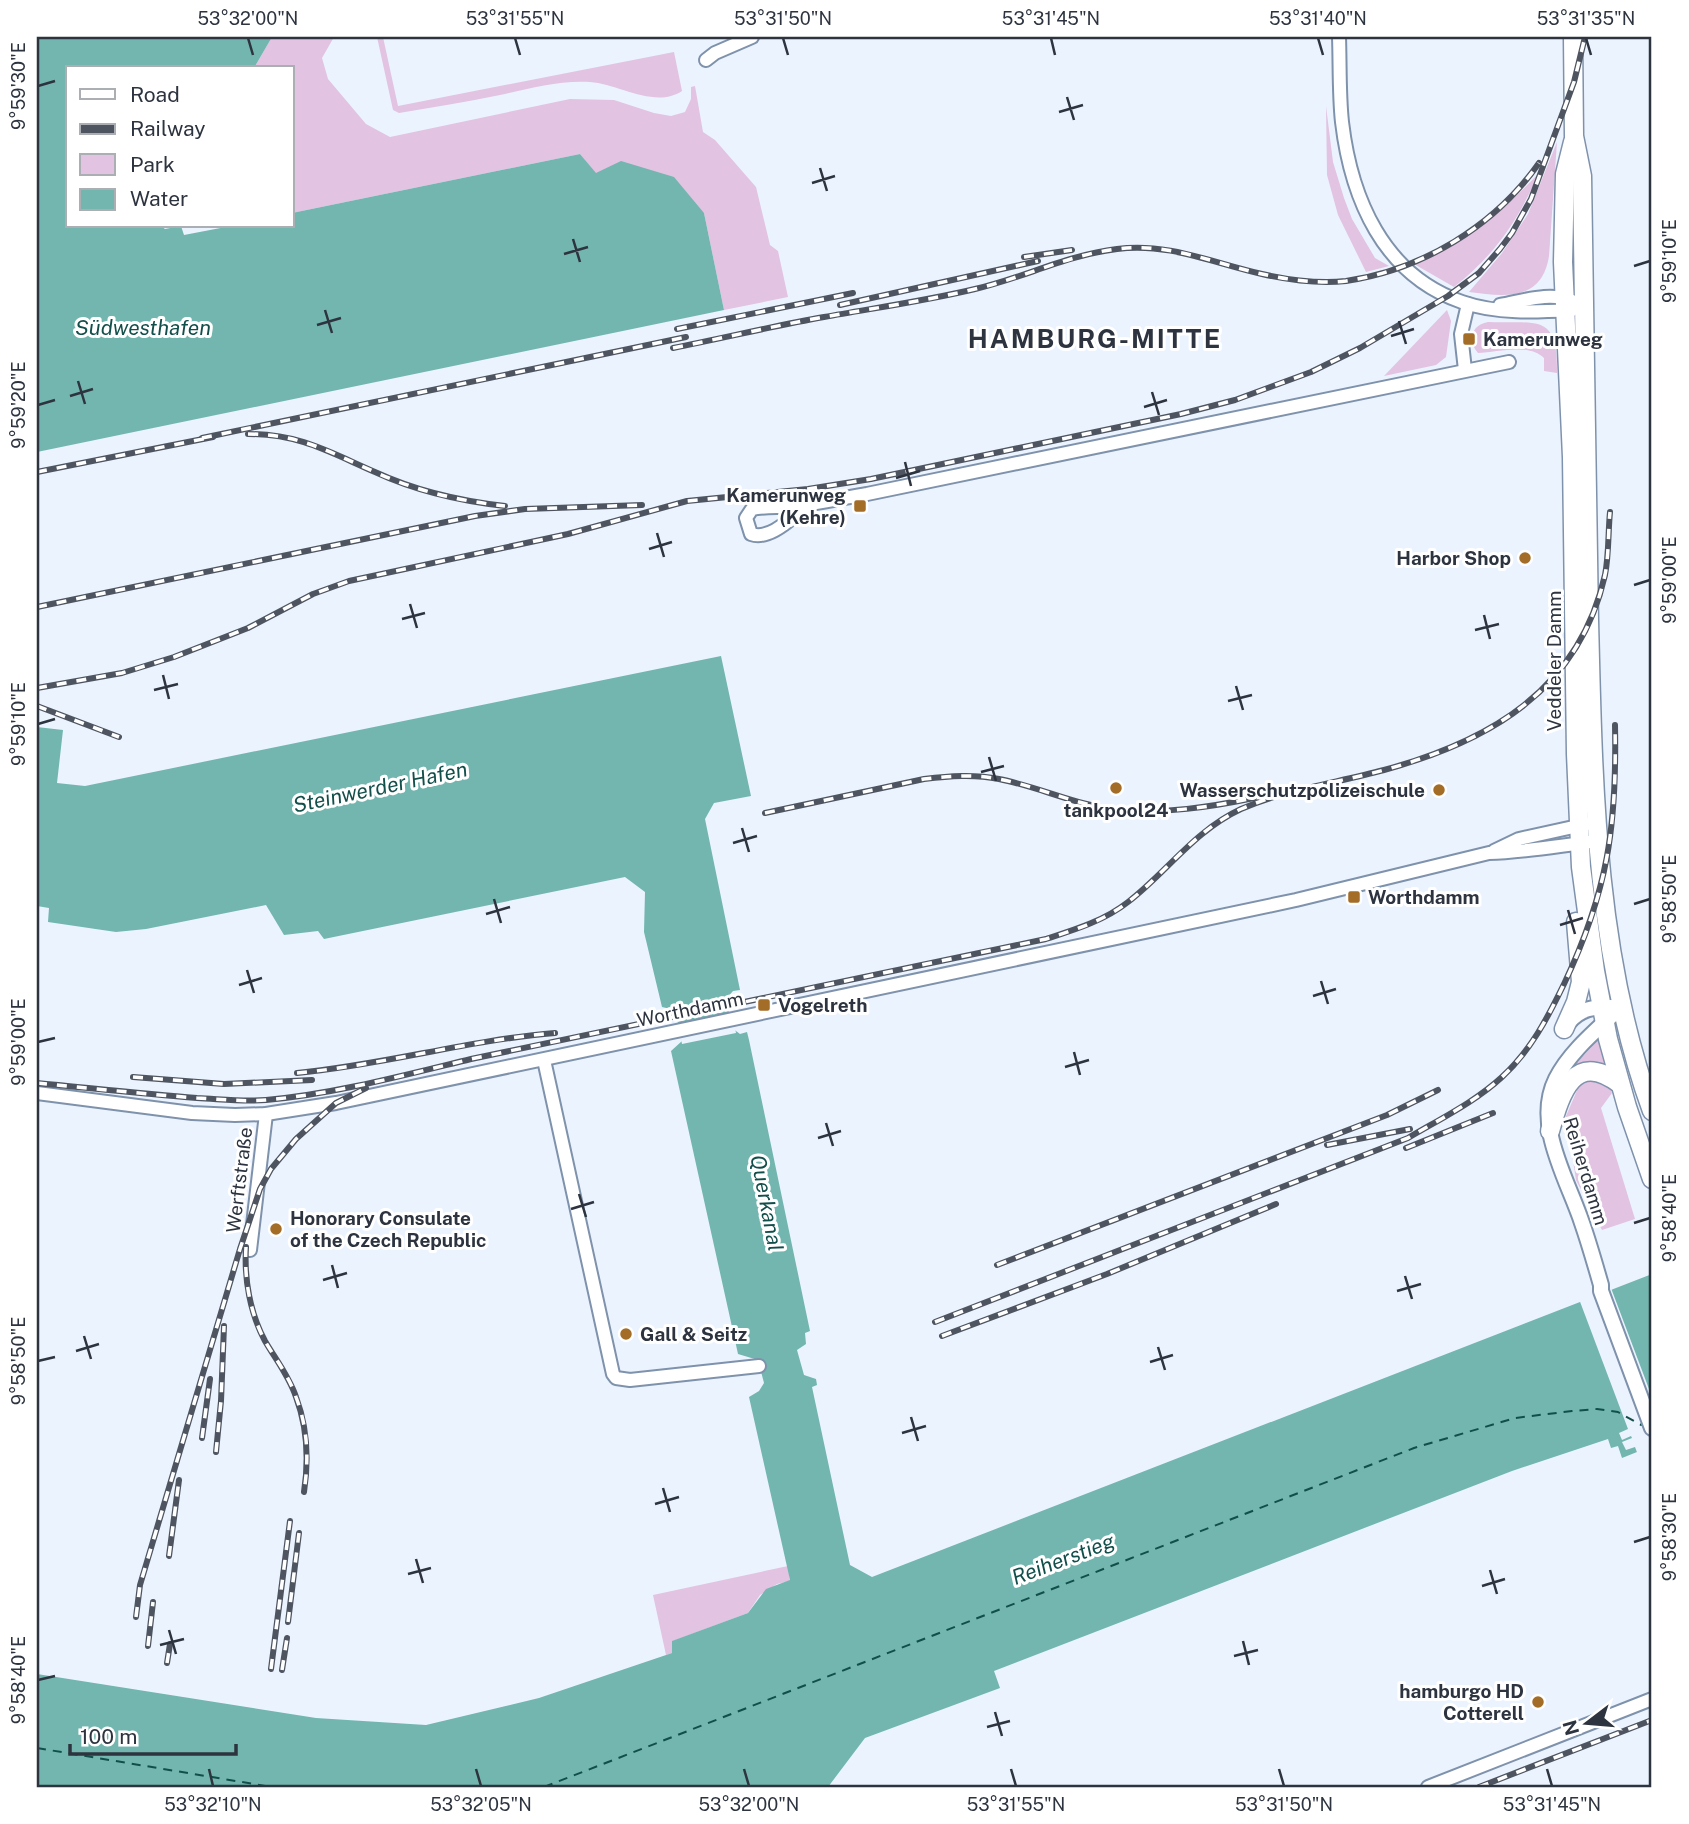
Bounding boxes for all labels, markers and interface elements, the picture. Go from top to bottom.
text: 53°32'00"N [198,8,298,29]
text: 53°31'55"N [466,8,564,29]
text: 53°31'50"N [734,8,832,29]
text: 53°31'45"N [1002,8,1100,29]
text: 53°31'40"N [1269,8,1367,29]
text: 53°31'35"N [1537,8,1635,29]
text: 9°59'30"E [8,42,29,130]
legend [66,66,294,228]
text: Road [130,82,180,107]
text: Railway [130,116,206,141]
text: Park [130,152,175,177]
text: Water [130,186,188,211]
text: 9°59'10"E [1659,219,1680,303]
water label: Südwesthafen [75,315,211,340]
district label: HAMBURG-MITTE [968,323,1222,354]
place label: Kamerunweg [1483,328,1603,350]
marker: Kamerunweg [1461,331,1477,347]
text: 9°59'20"E [8,361,29,449]
place label: Kamerunweg (Kehre) [726,484,846,528]
marker: Kamerunweg (Kehre) [852,498,868,514]
text: 9°59'00"E [1659,536,1680,624]
place label: Harbor Shop [1396,547,1511,569]
marker: Harbor Shop [1517,550,1533,566]
street label: Veddeler Damm [1543,591,1565,731]
text: 9°59'10"E [8,682,29,766]
water label: Steinwerder Hafen [291,756,469,818]
place label: Wasserschutzpolizeischule [1179,779,1425,801]
marker: tankpool24 [1108,780,1124,796]
marker: Wasserschutzpolizeischule [1431,782,1447,798]
place label: tankpool24 [1063,799,1169,821]
text: 9°58'50"E [1659,855,1680,943]
place label: Worthdamm [1368,886,1480,908]
marker: Worthdamm [1346,889,1362,905]
street label: Worthdamm [635,987,745,1031]
place label: Vogelreth [778,994,868,1016]
marker: Vogelreth [756,997,772,1013]
text: 9°59'00"E [8,998,29,1086]
street label: Reiherdamm [1559,1114,1613,1228]
street label: Werftstraße [222,1126,256,1234]
water label: Querkanal [745,1153,789,1253]
text: 9°58'40"E [1659,1174,1680,1262]
place label: Honorary Consulate of the Czech Republic [290,1207,486,1251]
marker: Honorary Consulate of the Czech Republic [268,1221,284,1237]
text: 9°58'50"E [8,1317,29,1405]
place label: Gall & Seitz [640,1323,747,1345]
marker: Gall & Seitz [618,1326,634,1342]
text: 9°58'30"E [1659,1493,1680,1581]
water label: Reiherstieg [1008,1528,1118,1590]
text: 9°58'40"E [8,1636,29,1724]
place label: hamburgo HD Cotterell [1399,1680,1524,1724]
north arrow [1552,1688,1622,1758]
marker: hamburgo HD Cotterell [1530,1694,1546,1710]
scale bar [70,1712,236,1756]
text: N [1558,1718,1583,1738]
text: 100 m [80,1724,137,1749]
text: 53°32'10"N [164,1794,262,1815]
text: 53°32'05"N [430,1794,532,1815]
text: 53°32'00"N [699,1794,799,1815]
text: 53°31'55"N [967,1794,1065,1815]
text: 53°31'50"N [1235,1794,1333,1815]
text: 53°31'45"N [1503,1794,1601,1815]

